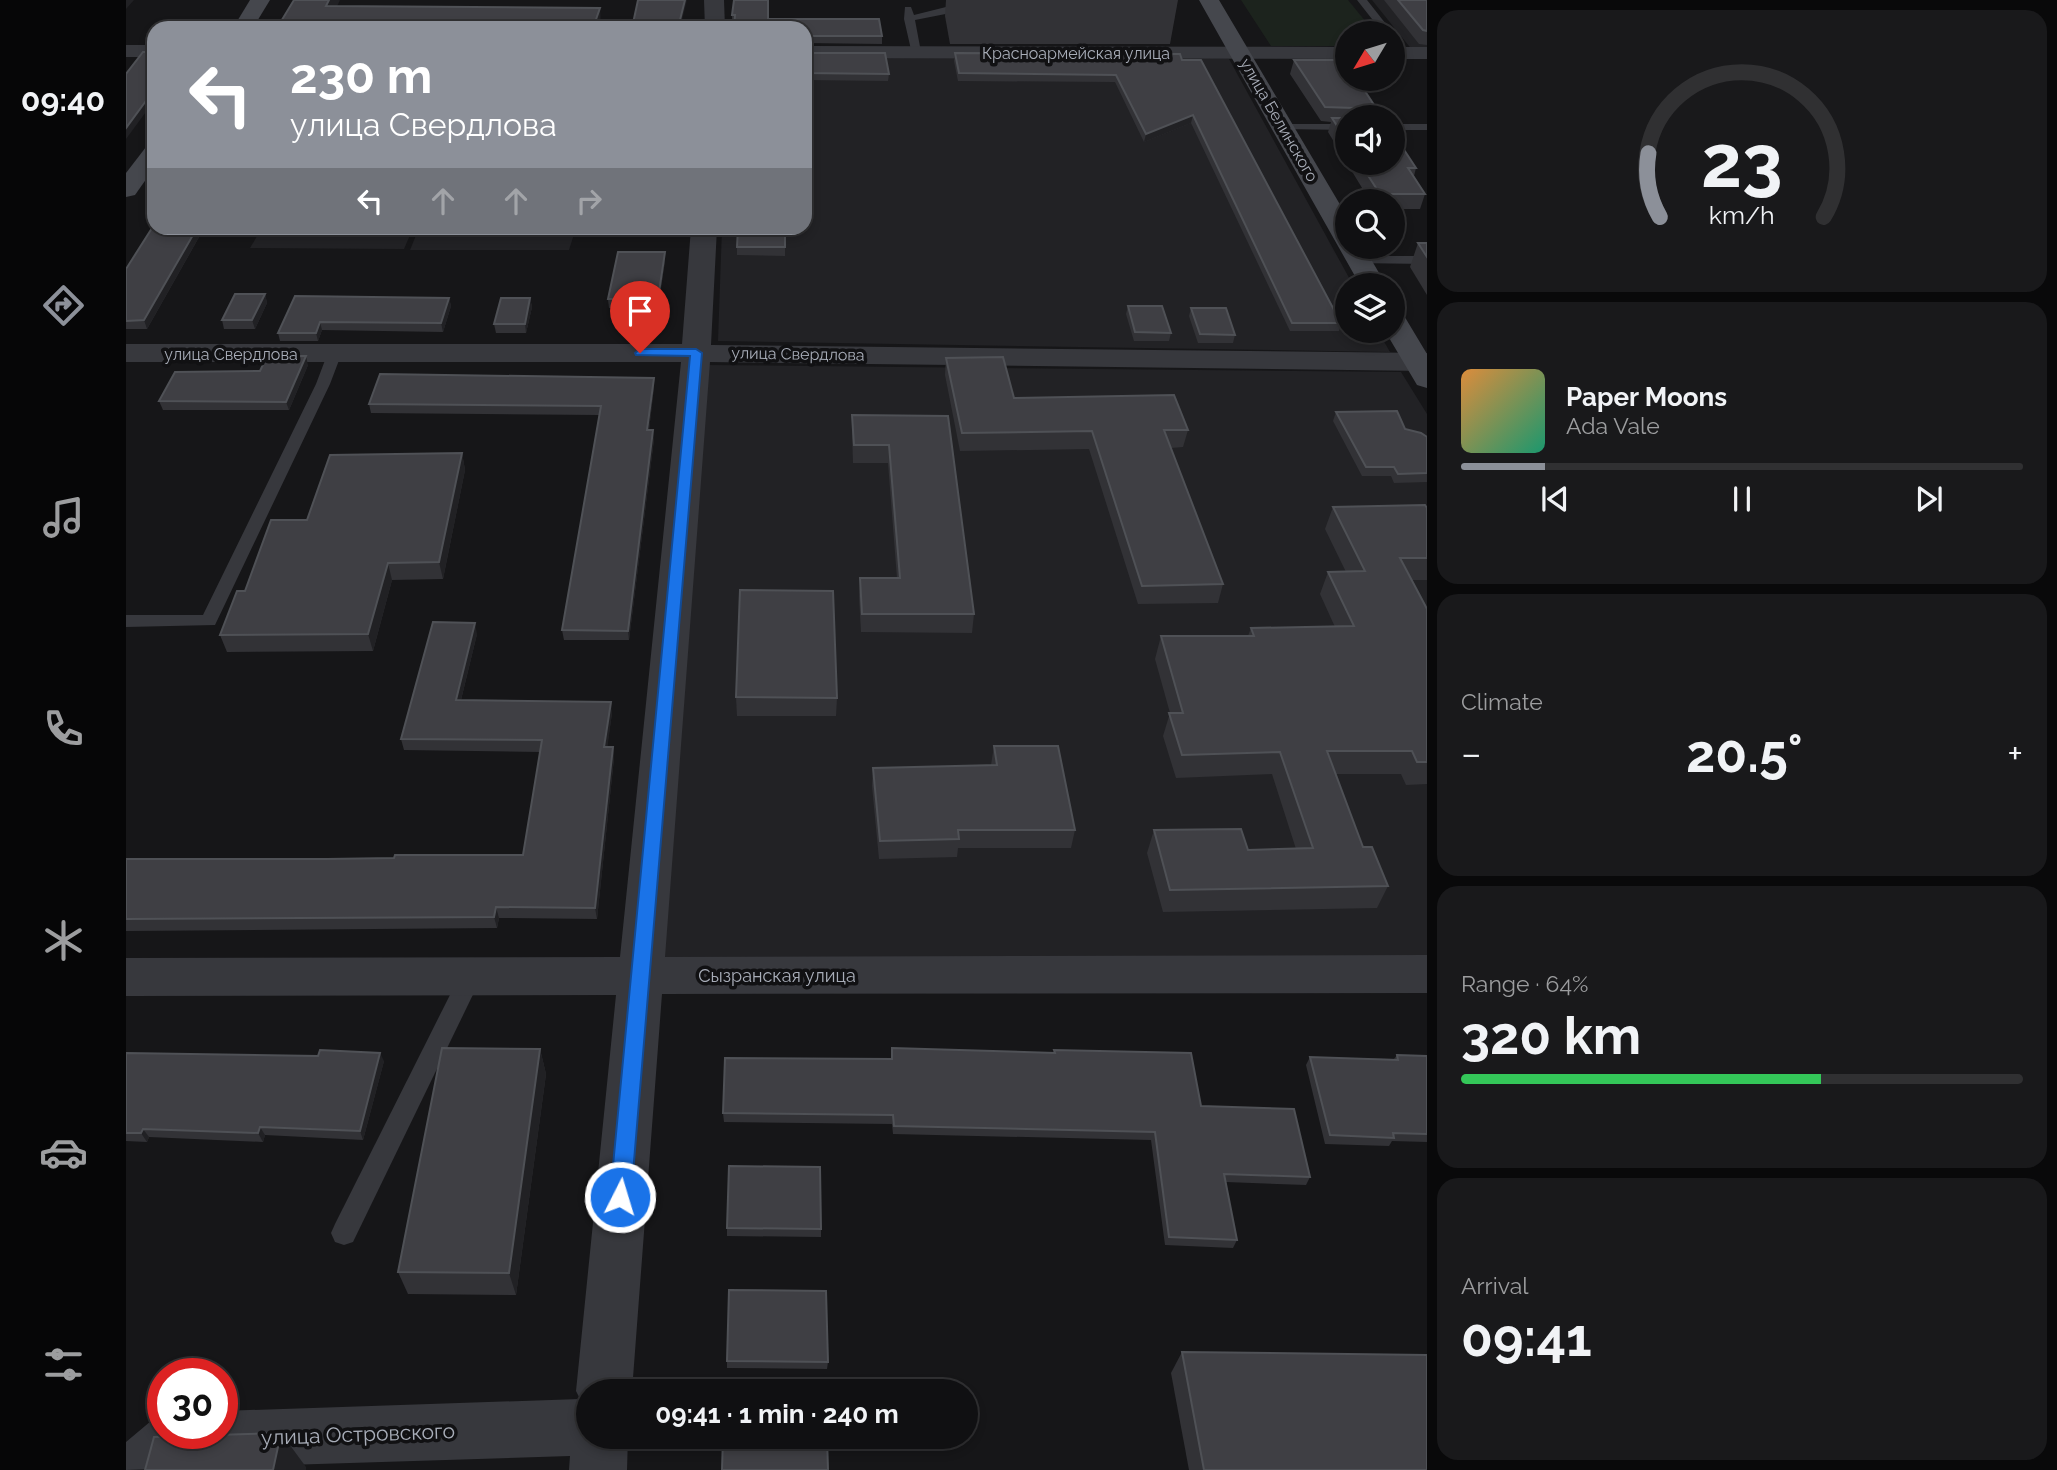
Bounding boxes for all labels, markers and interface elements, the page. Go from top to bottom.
north arrow [1335,21,1405,91]
map controls [1335,21,1405,343]
street label: Красноармейская улица [982,44,1170,63]
text: 230 m [290,47,432,104]
icon: left [175,49,266,140]
street label: улица Белинского [1236,55,1322,185]
text: 09:40 [21,81,105,118]
button: sound [1335,105,1405,175]
text: улица Свердлова [290,106,557,143]
text: 23 [1701,119,1783,204]
icon: left [351,182,389,220]
icon: ahead [424,182,462,220]
icon: ahead [497,182,535,220]
icon: right [570,182,608,220]
button: search [1335,189,1405,259]
text: km/h [1709,200,1775,230]
button: layers [1335,273,1405,343]
icon: directions [39,281,88,330]
pin [610,281,670,353]
icon: arrive [621,292,659,330]
street label: улица Свердлова [731,343,865,365]
street label: улица Свердлова [164,345,298,364]
text: Paper Moons [1566,382,1727,412]
text: Ada Vale [1566,412,1660,439]
icon: previous [1536,480,1574,518]
icon: pause [1723,480,1761,518]
icon: next [1910,480,1948,518]
icon: music [39,493,88,542]
text: Climate [1461,688,1543,715]
icon: phone [39,704,88,753]
text: 20.5° [1686,723,1803,784]
text: − [1461,731,1481,776]
text: + [2007,731,2023,776]
icon: climate [39,916,88,965]
street label: Сызранская улица [698,965,856,986]
text: Range · 64% [1461,970,1588,997]
text: 320 km [1461,1005,1641,1066]
icon: car [39,1128,88,1177]
position arrow [583,1160,657,1234]
text: Arrival [1461,1272,1528,1299]
text: 09:41 [1461,1307,1592,1368]
icon: filters [39,1340,88,1389]
speed limit sign: 30 [147,1358,238,1449]
text: 09:41 · 1 min · 240 m [655,1399,899,1429]
street label: улица Островского [261,1418,455,1450]

